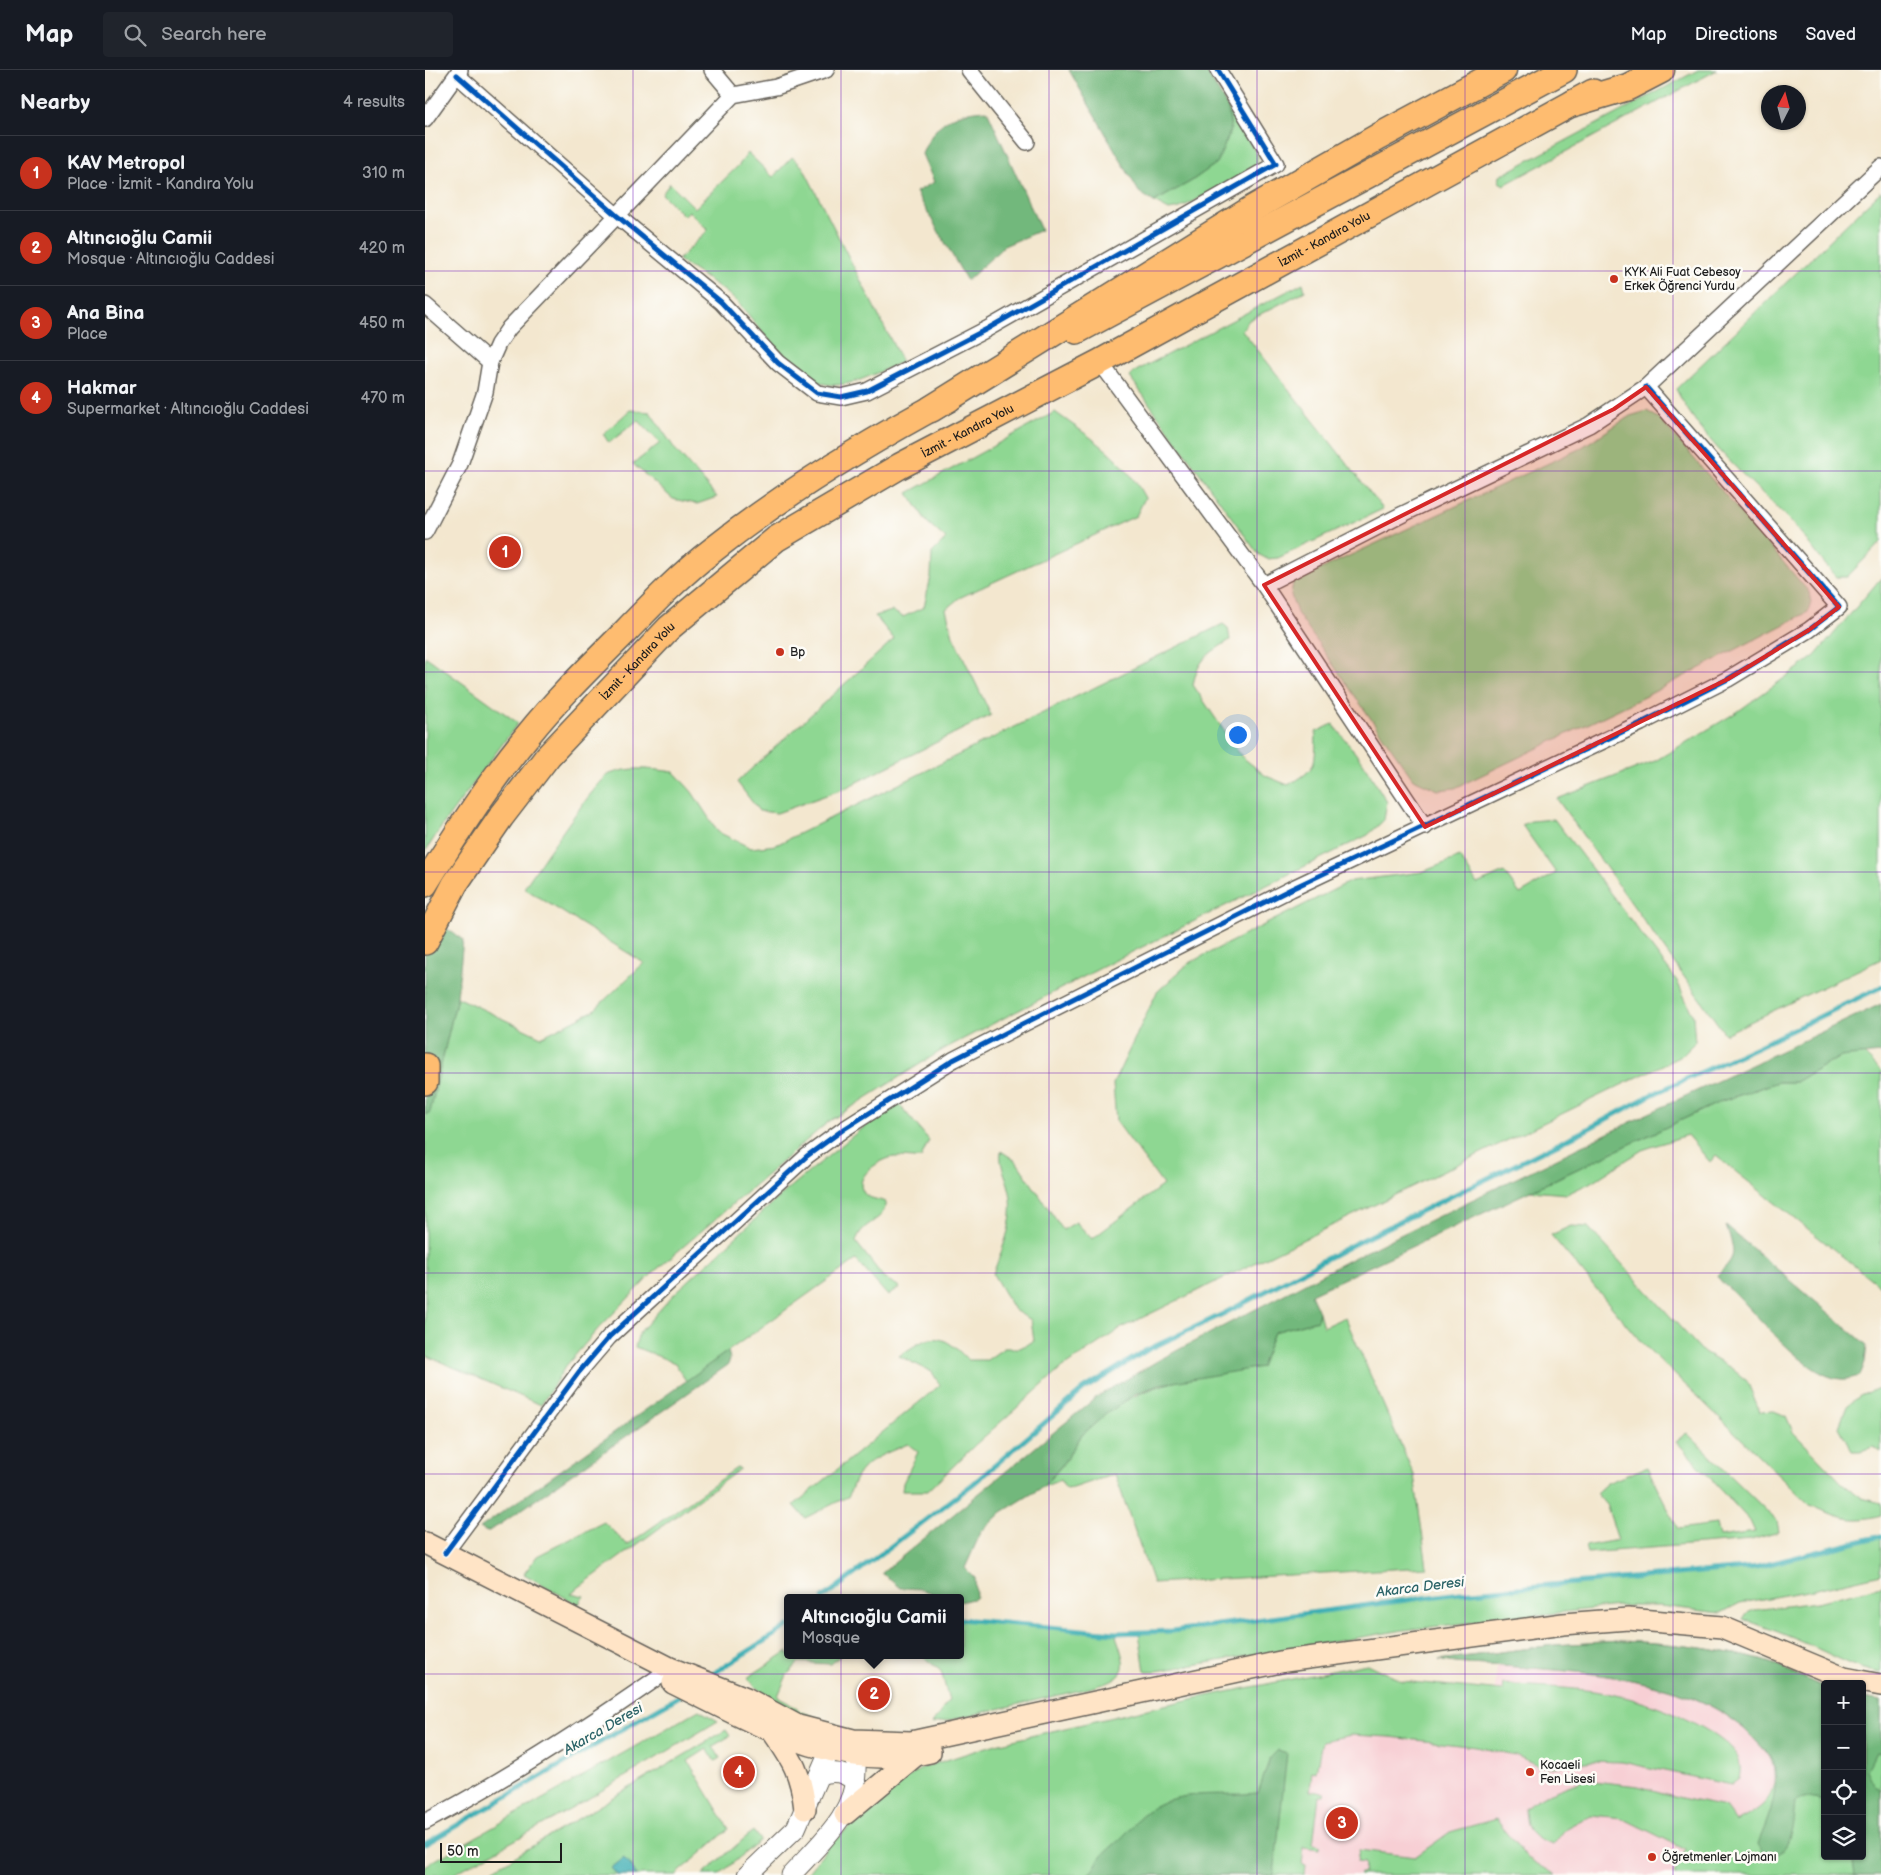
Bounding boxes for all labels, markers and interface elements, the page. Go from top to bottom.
search box [103,12,453,57]
text: Map [25,20,73,49]
icon: search [121,21,149,49]
text: Search here [161,23,267,46]
text: Map [1631,24,1667,45]
text: Directions [1695,24,1777,45]
text: Saved [1805,24,1856,45]
north arrow [1761,85,1806,130]
text: Nearby [20,90,90,115]
text: 4 results [343,93,405,112]
text: KAV Metropol [67,152,185,175]
text: 1 [33,164,39,183]
text: 310 m [362,164,405,183]
text: Place · İzmit - Kandıra Yolu [67,175,254,194]
street label: İzmit - Kandıra Yolu [1275,208,1373,270]
text: Altıncıoğlu Camii [67,227,212,250]
text: 2 [31,239,41,258]
text: 420 m [359,239,405,258]
text: Mosque · Altıncıoğlu Caddesi [67,250,274,269]
place label: KYK Ali Fuat Cebesoy Erkek Öğrenci Yurdu [1624,265,1741,294]
marker: KYK Ali Fuat Cebesoy Erkek Öğrenci Yurdu [1608,273,1620,285]
text: Ana Bina [67,302,144,325]
text: 3 [31,314,41,333]
text: 450 m [359,314,405,333]
text: Place [67,325,108,344]
text: Hakmar [67,377,137,400]
text: 4 [31,389,41,408]
text: 470 m [360,389,405,408]
text: Supermarket · Altıncıoğlu Caddesi [67,400,309,419]
street label: İzmit - Kandıra Yolu [918,401,1016,461]
pin: 1 [489,533,521,571]
street label: İzmit - Kandıra Yolu [596,619,678,703]
place label: Bp [790,645,805,660]
marker: Bp [774,646,786,658]
your location [1225,722,1251,748]
water label: Akarca Deresi [1374,1573,1466,1601]
popup [784,1594,964,1659]
text: Altıncıoğlu Camii [801,1606,947,1629]
text: Mosque [801,1629,860,1648]
pin: 2 [858,1675,890,1713]
map controls [1821,1680,1866,1860]
button: + [1821,1680,1866,1725]
water label: Akarca Deresi [560,1699,646,1759]
button: − [1821,1725,1866,1770]
pin: 4 [723,1753,755,1791]
place label: Kocaeli Fen Lisesi [1540,1758,1596,1787]
marker: Kocaeli Fen Lisesi [1524,1766,1536,1778]
button: locate [1821,1770,1866,1815]
pin: 3 [1326,1804,1358,1842]
button: layers [1821,1815,1866,1860]
scale bar [440,1840,563,1863]
text: 50 m [447,1843,479,1860]
place label: Öğretmenler Lojmanı [1662,1849,1777,1865]
marker: Öğretmenler Lojmanı [1646,1851,1658,1863]

